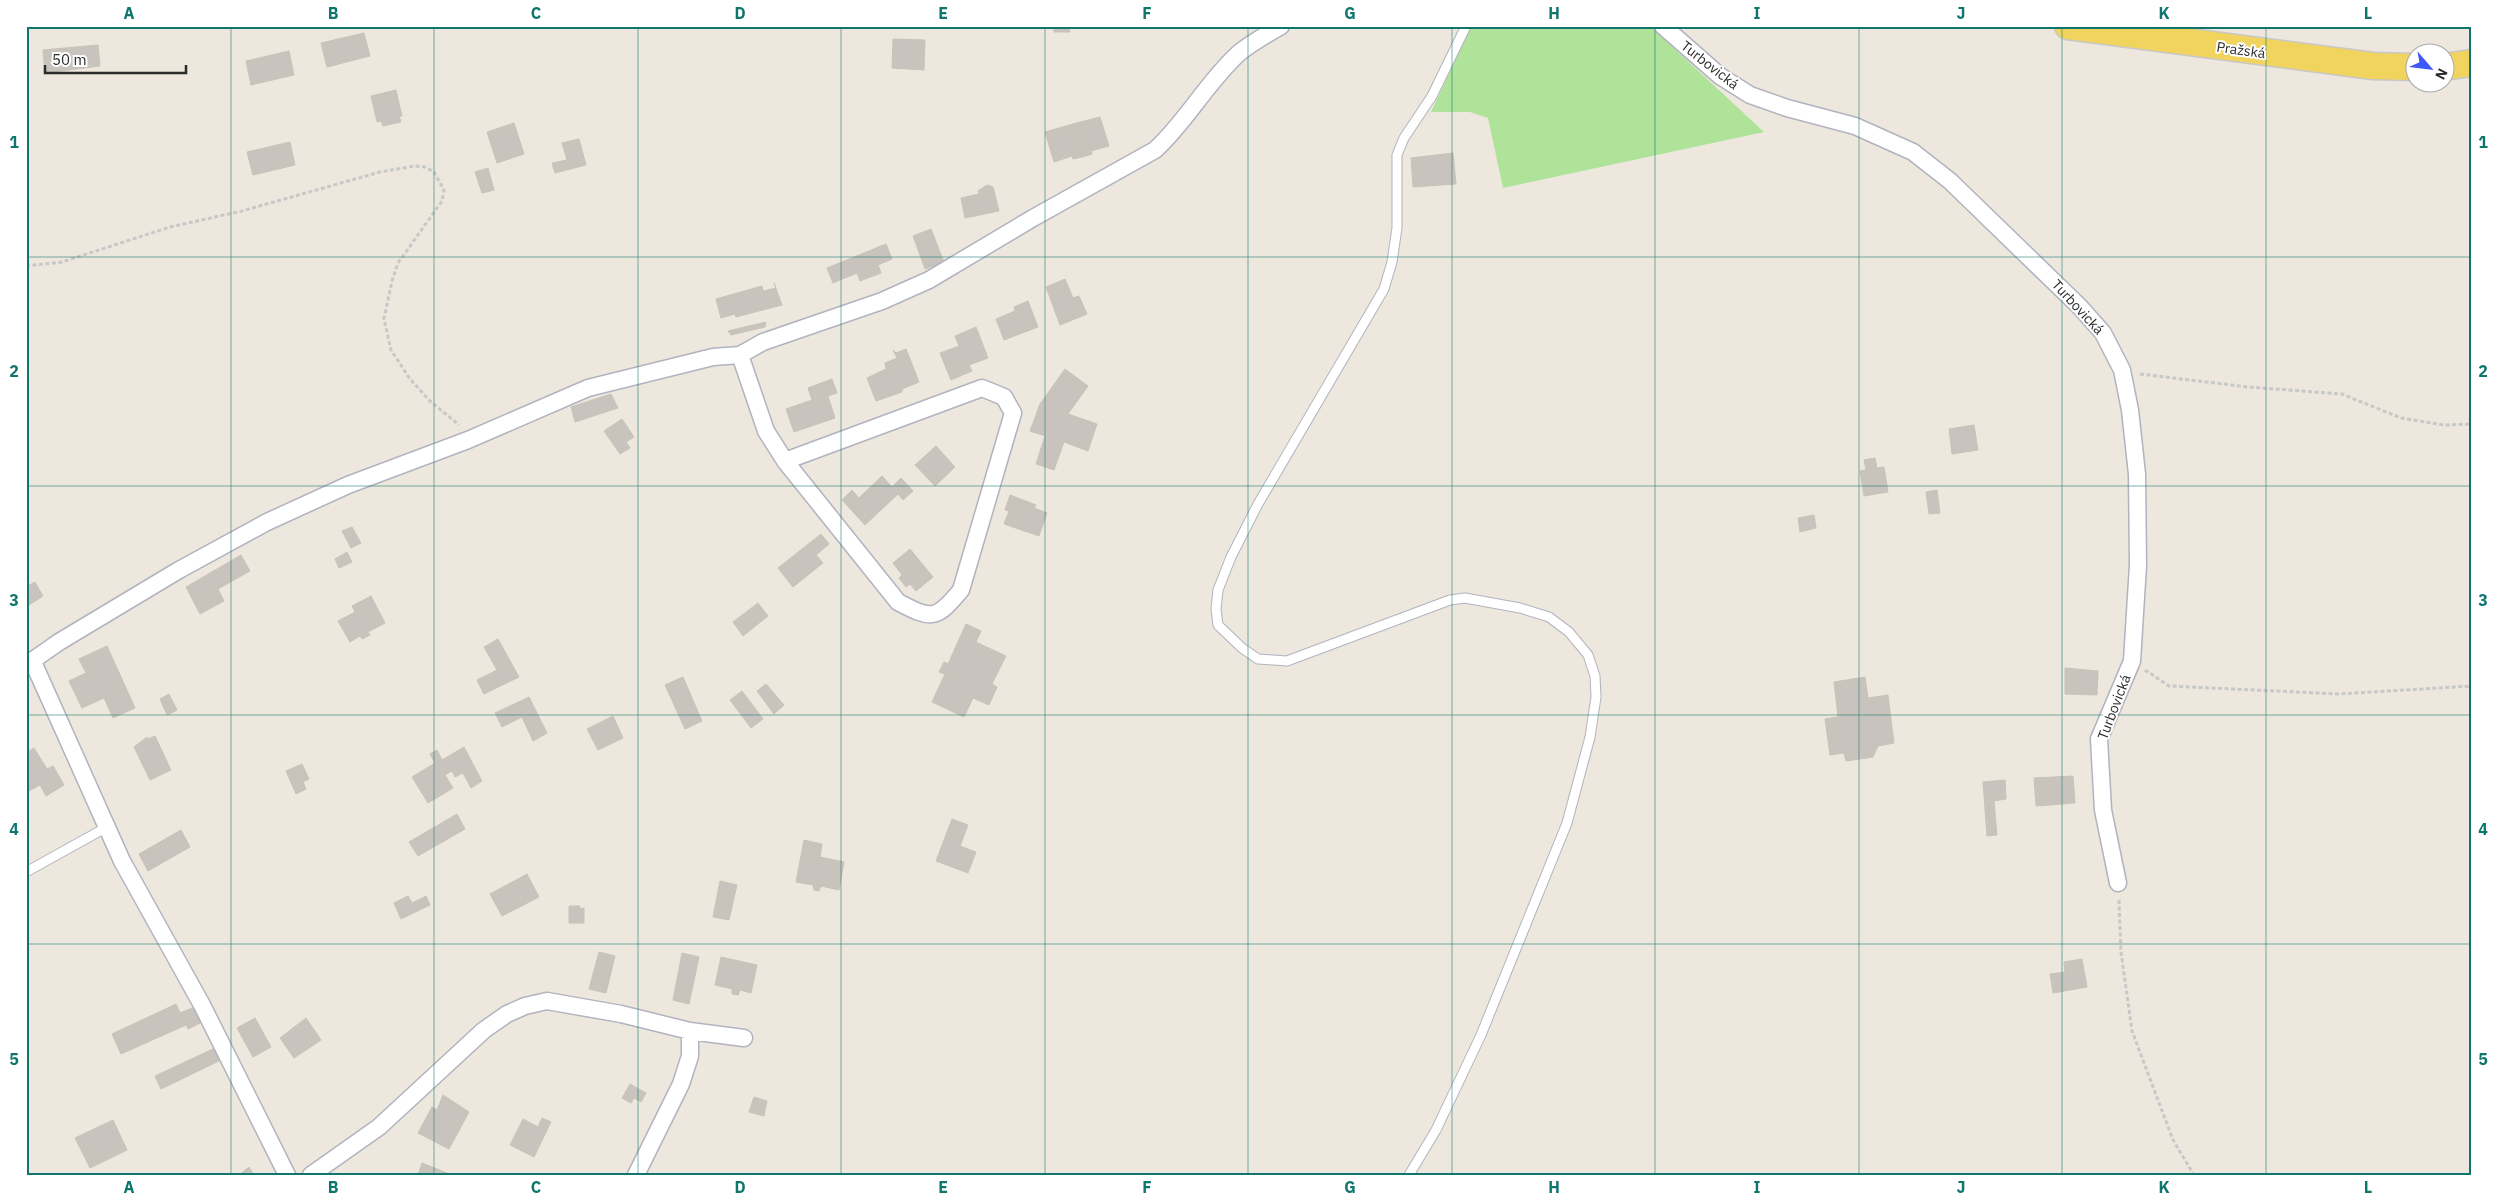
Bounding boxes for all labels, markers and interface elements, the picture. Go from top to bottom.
text: A [124,3,135,23]
text: B [328,3,339,23]
text: C [531,3,541,23]
text: D [734,3,746,23]
text: E [938,3,948,23]
text: F [1142,3,1152,23]
text: G [1344,3,1356,23]
text: H [1548,3,1560,23]
text: I [1754,3,1761,23]
text: J [1957,3,1965,23]
text: K [2158,3,2170,23]
text: L [2364,3,2372,23]
street label: Turbovická [1677,37,1743,93]
street label: Pražská [2215,38,2267,62]
scale bar [45,42,186,74]
north arrow [2404,42,2454,92]
text: 50 m [52,50,87,69]
text: N [2431,65,2452,83]
text: 1 [9,132,19,152]
text: 1 [2478,132,2488,152]
street label: Turbovická [2048,276,2108,339]
text: 2 [9,361,19,381]
text: 2 [2478,361,2488,381]
text: 3 [9,590,19,610]
text: 3 [2478,590,2488,610]
street label: Turbovická [2093,671,2135,742]
text: 4 [9,819,19,839]
text: 4 [2478,819,2488,839]
text: 5 [9,1049,19,1069]
text: 5 [2478,1049,2488,1069]
text: A [124,1177,135,1197]
text: B [328,1177,339,1197]
text: C [531,1177,541,1197]
text: D [734,1177,746,1197]
text: E [938,1177,948,1197]
text: F [1142,1177,1152,1197]
text: G [1344,1177,1356,1197]
text: H [1548,1177,1560,1197]
text: I [1754,1177,1761,1197]
text: J [1957,1177,1965,1197]
text: K [2158,1177,2170,1197]
text: L [2364,1177,2372,1197]

